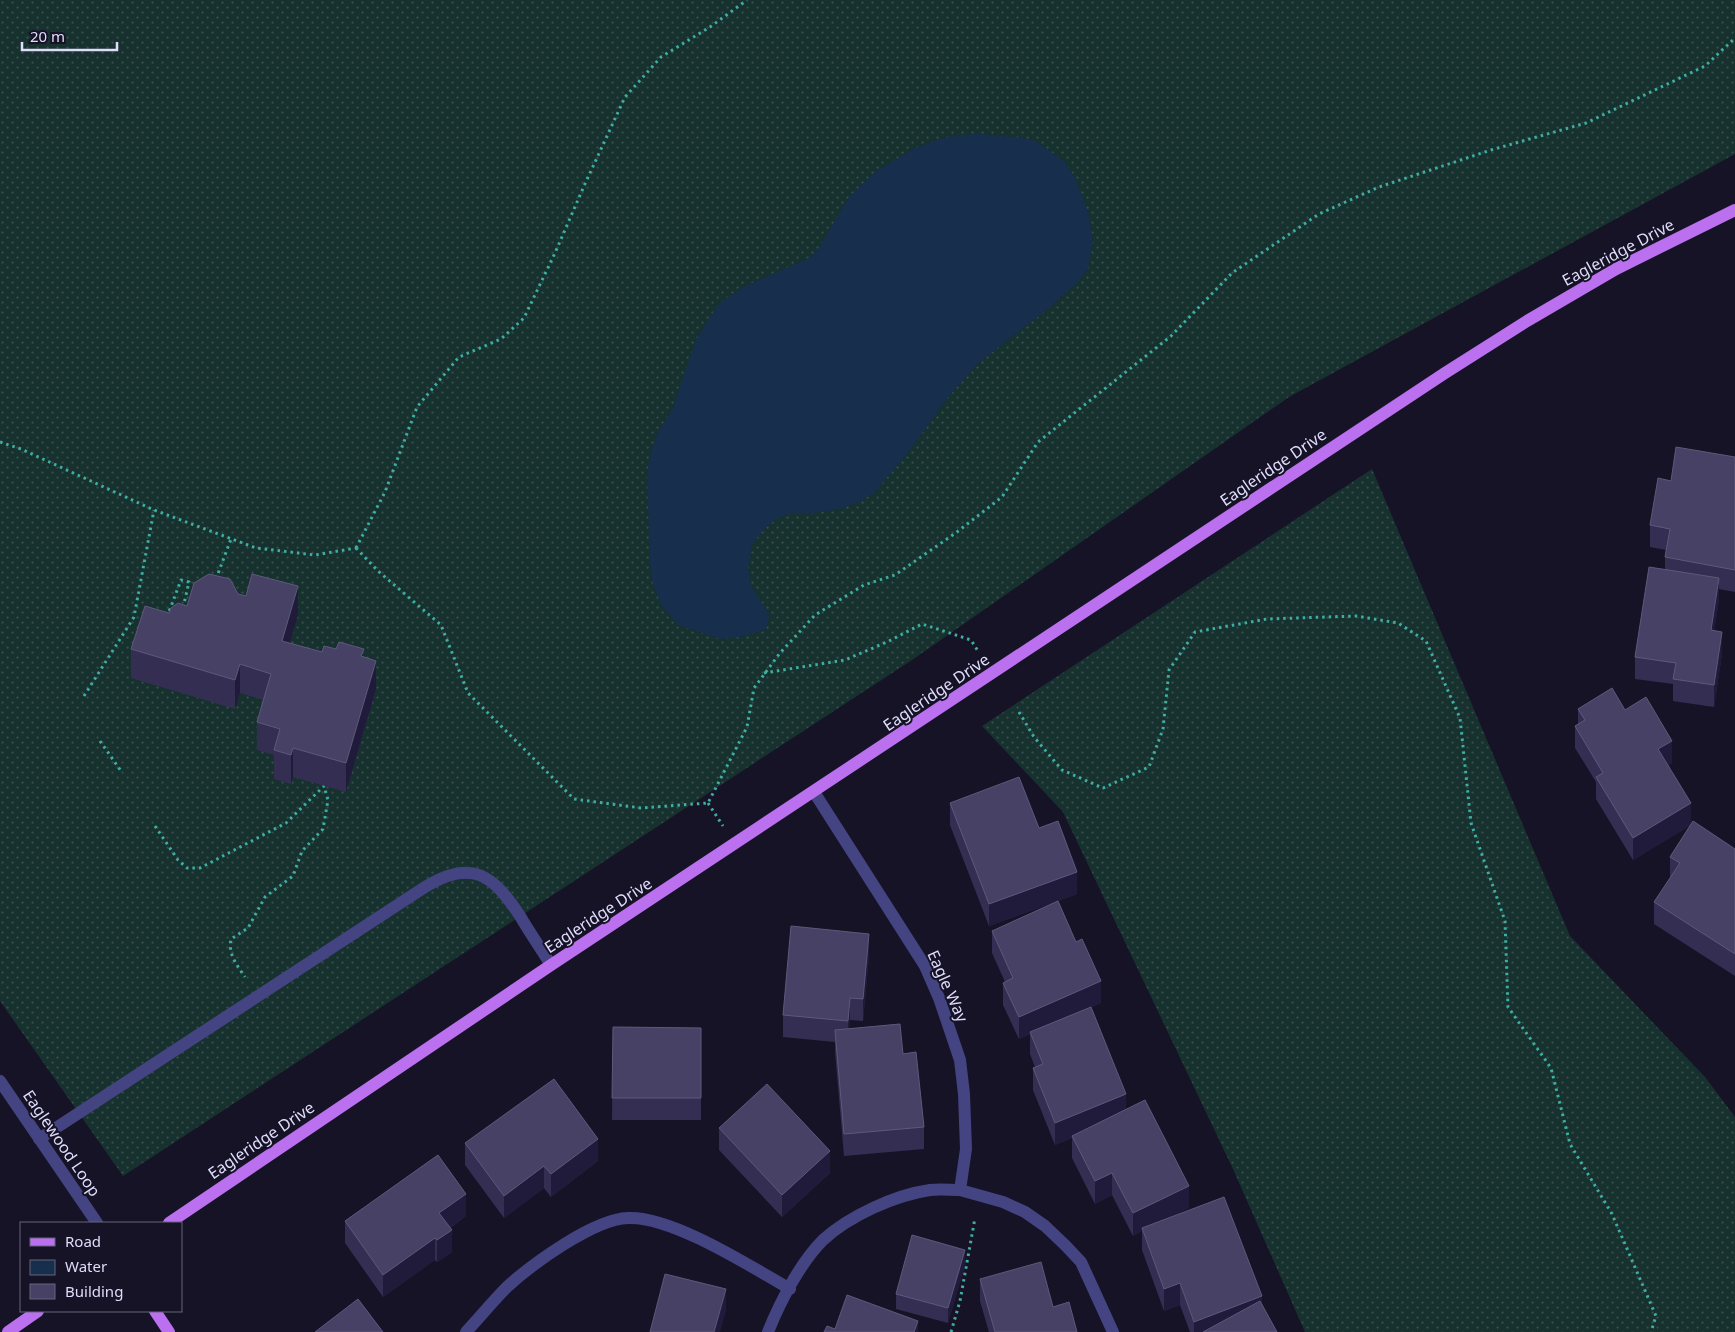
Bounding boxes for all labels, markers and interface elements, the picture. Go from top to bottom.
scale bar [22,20,118,52]
text: 20 m [30,26,65,46]
street label: Eagleridge Drive [1558,213,1678,291]
street label: Eagleridge Drive [1215,423,1331,511]
street label: Eagleridge Drive [878,648,994,736]
street label: Eagleridge Drive [540,872,656,958]
street label: Eagle Way [922,946,974,1026]
street label: Eaglewood Loop [18,1085,106,1201]
street label: Eagleridge Drive [203,1096,319,1184]
legend [20,1222,182,1312]
text: Road [65,1231,101,1251]
text: Water [65,1256,107,1276]
text: Building [65,1281,123,1301]

